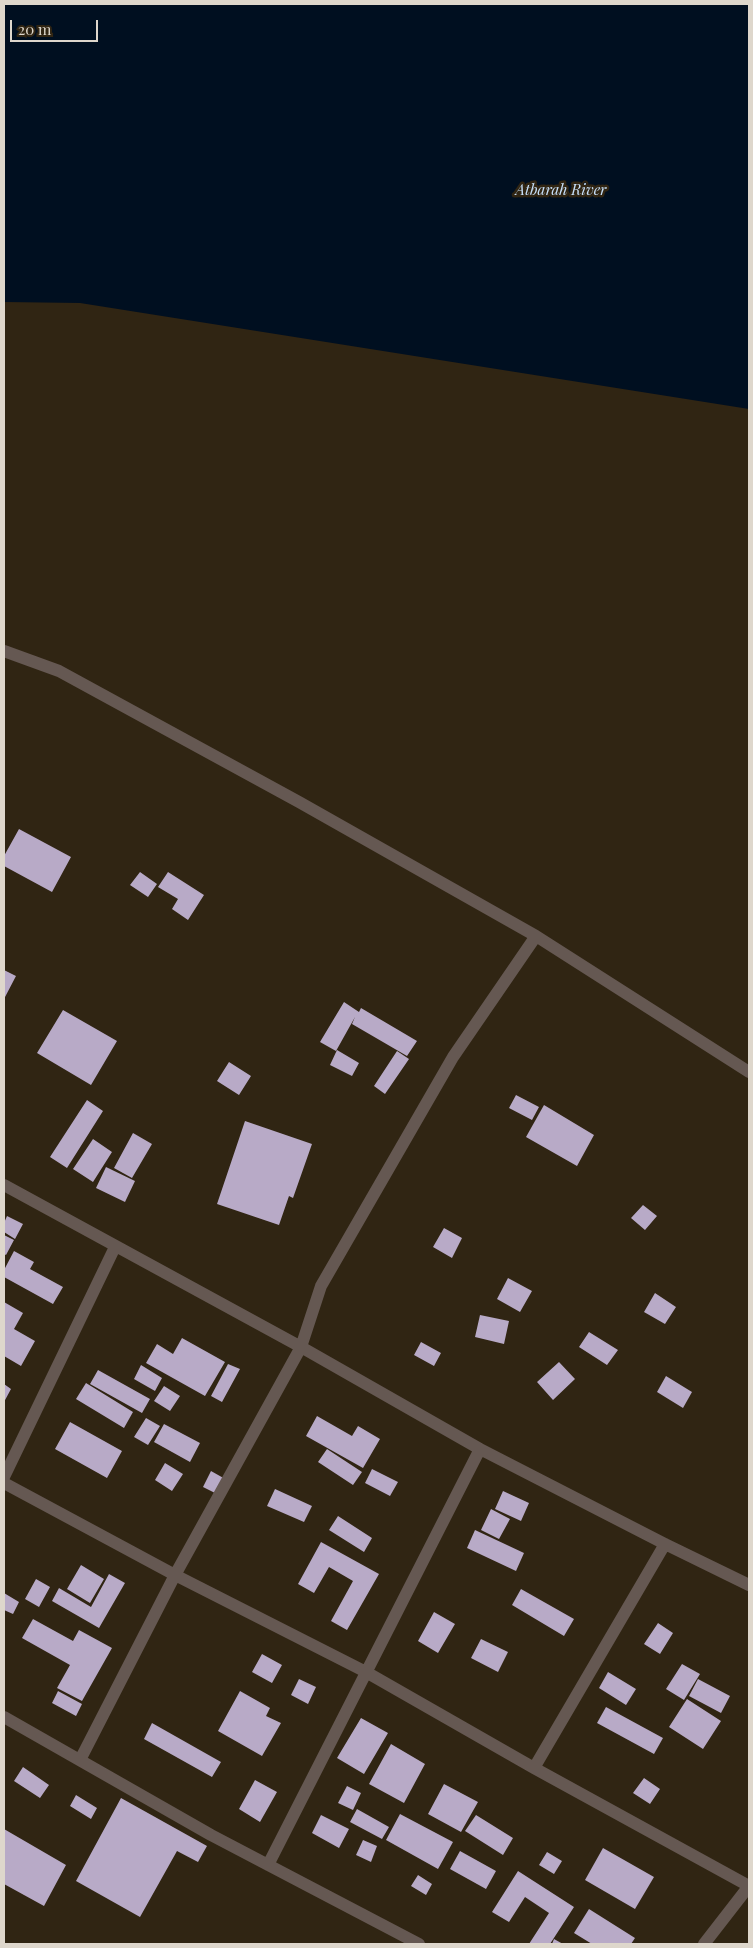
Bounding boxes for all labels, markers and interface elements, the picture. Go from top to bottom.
scale bar [12,10,100,42]
text: 20 m [18,19,51,39]
water label: Atbarah River [516,181,606,199]

